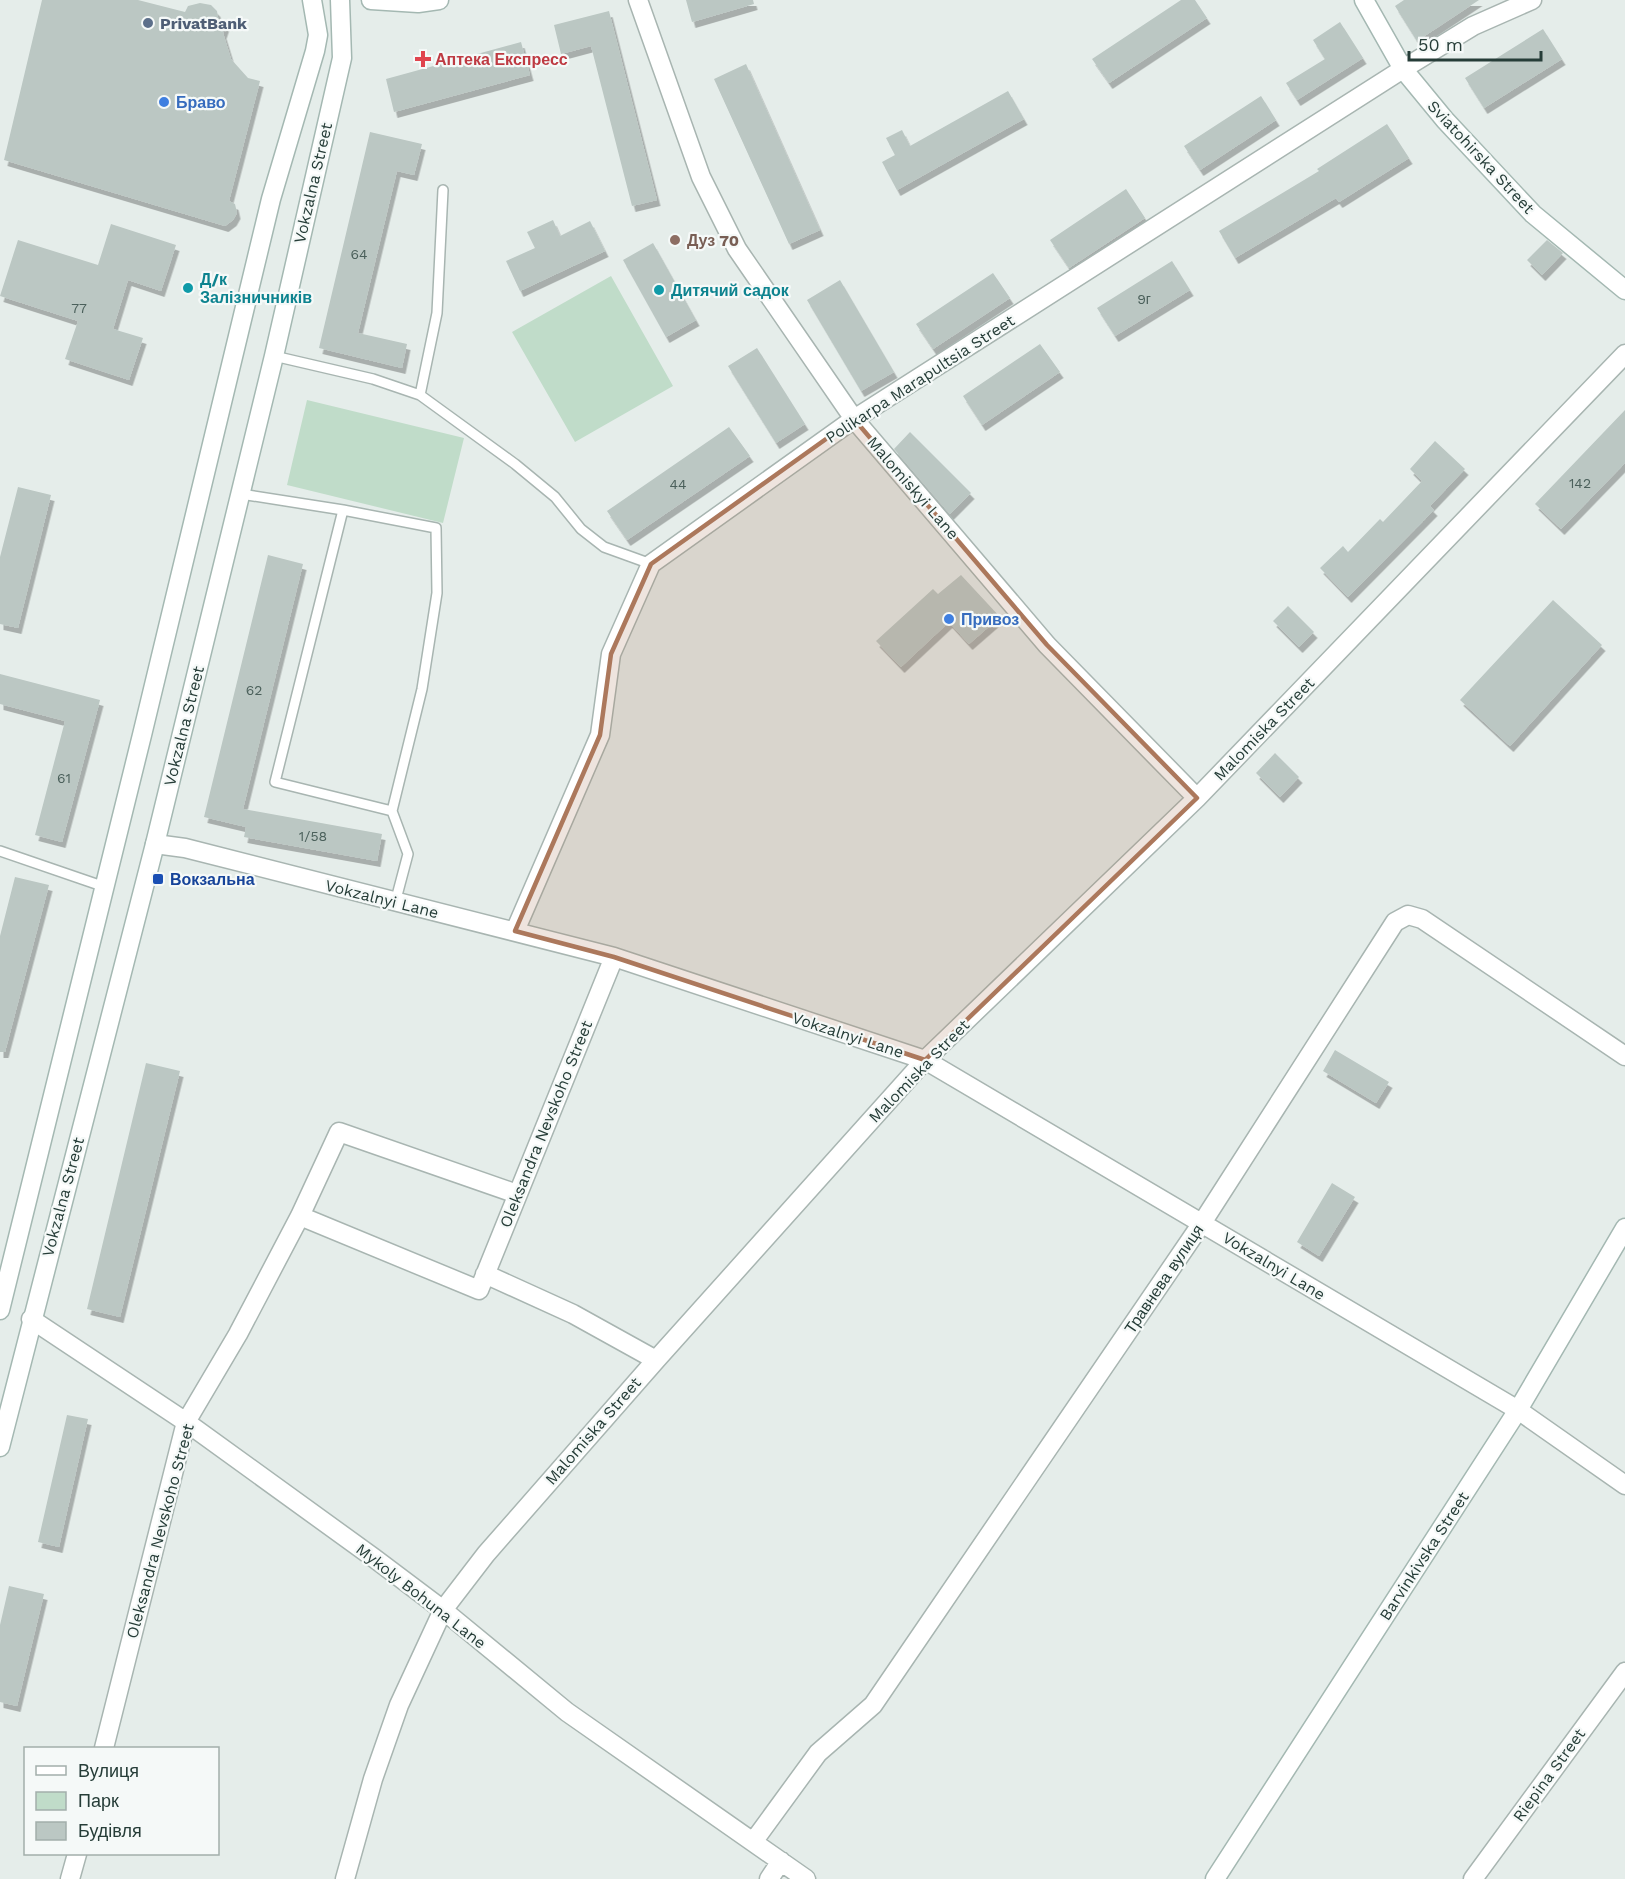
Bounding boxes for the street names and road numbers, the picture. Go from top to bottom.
street label: Sviatohirska Street [1424,96,1539,218]
street label: Vokzalna Street [290,121,336,245]
street label: Polikarpa Marapultsia Street [822,311,1018,447]
street label: Malomiskyi Lane [863,433,963,543]
street label: Vokzalna Street [160,664,208,788]
street label: Malomiska Street [1210,673,1318,785]
street label: Vokzalnyi Lane [323,876,441,922]
street label: Vokzalnyi Lane [790,1008,906,1062]
street label: Malomiska Street [865,1015,973,1127]
street label: Oleksandra Nevskoho Street [496,1017,596,1230]
street label: Vokzalna Street [38,1135,88,1259]
street label: Травнева вулиця [1120,1221,1208,1337]
street label: Vokzalnyi Lane [1219,1228,1329,1304]
street label: Malomiska Street [541,1373,645,1489]
street label: Oleksandra Nevskoho Street [122,1421,198,1640]
street label: Barvinkivska Street [1375,1488,1473,1624]
street label: Mykoly Bohuna Lane [352,1539,490,1653]
street label: Riepina Street [1509,1724,1589,1825]

